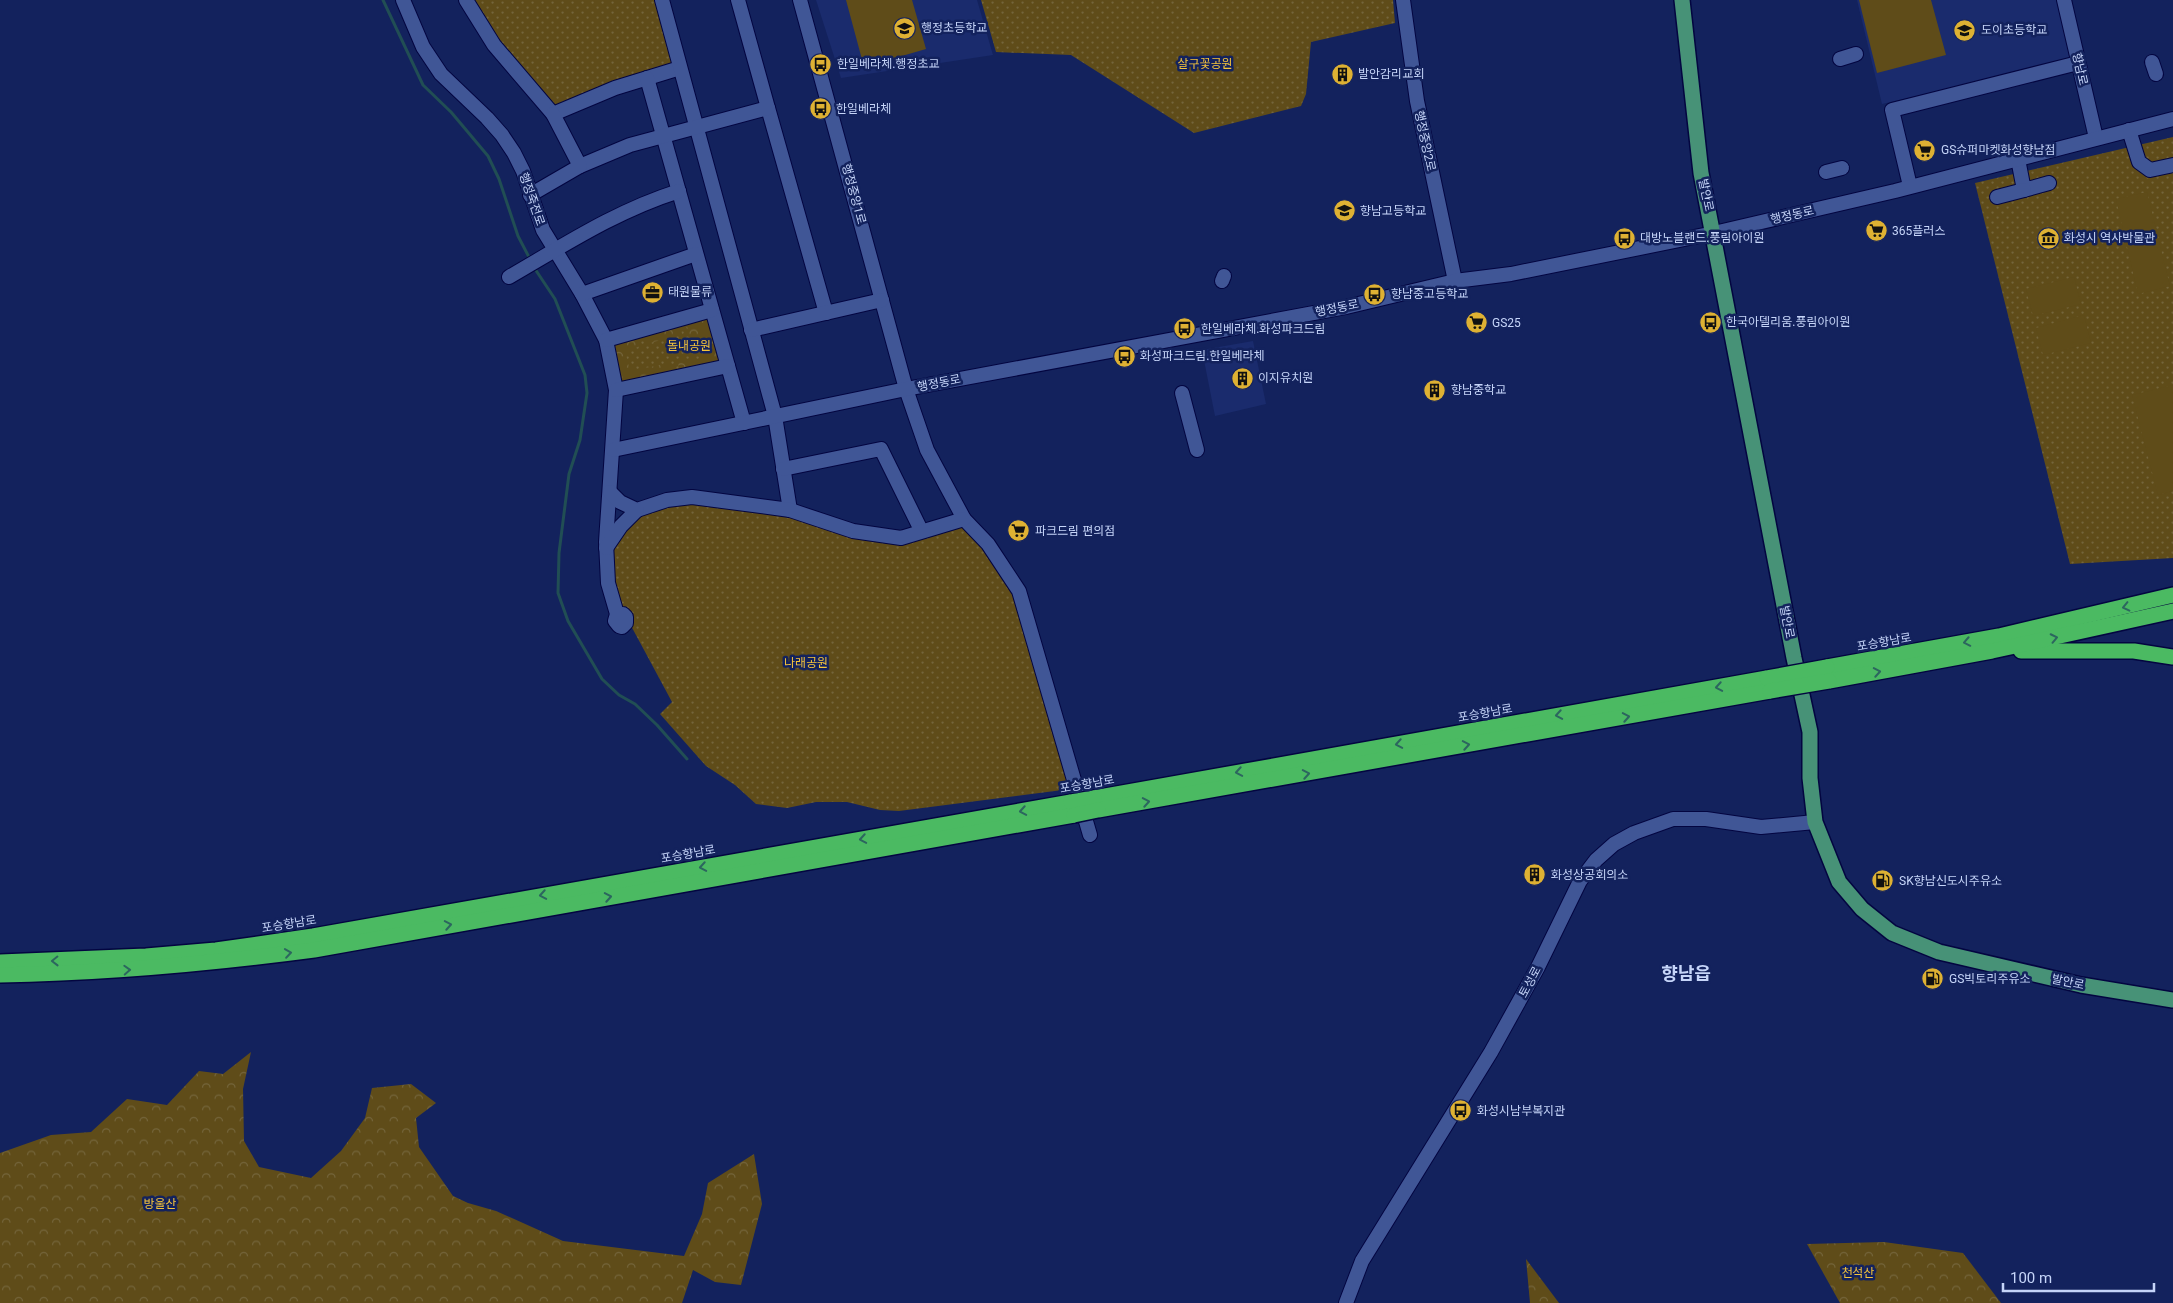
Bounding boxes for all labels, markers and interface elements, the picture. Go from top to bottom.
school or university icon: 행정초등학교 [893,16,917,40]
school or university icon: 도이초등학교 [1953,18,1977,42]
place label: 행정초등학교 [921,21,987,35]
place label: 도이초등학교 [1981,23,2047,37]
street label: 향남로 [2069,51,2091,87]
bus stop icon: 한일베라체.행정초교 [809,52,833,76]
place label: 한일베라체.행정초교 [837,57,940,71]
park label: 살구꽃공원 [1177,57,1233,71]
building icon: 발안감리교회 [1330,62,1354,86]
place label: 발안감리교회 [1358,67,1424,81]
bus stop icon: 한일베라체 [808,97,832,121]
place label: 한일베라체 [836,102,891,116]
street label: 행정중앙2로 [1412,109,1438,173]
supermarket icon: GS슈퍼마켓화성향남점 [1913,138,1937,162]
place label: GS슈퍼마켓화성향남점 [1941,143,2056,157]
street label: 행정중앙1로 [839,162,869,226]
street label: 행정죽전로 [516,171,548,227]
street label: 발안로 [1696,177,1716,213]
school or university icon: 향남고등학교 [1332,199,1356,223]
street label: 행정동로 [1769,203,1815,227]
place label: 향남고등학교 [1360,204,1426,218]
supermarket icon: 365플러스 [1864,219,1888,243]
place label: 365플러스 [1892,224,1945,238]
bus stop icon: 대방노블랜드.풍림아이원 [1612,226,1636,250]
museum icon: 화성시 역사박물관 [2036,226,2060,250]
place label: 대방노블랜드.풍림아이원 [1640,231,1765,245]
place label: 화성시 역사박물관 [2064,231,2155,245]
office icon: 태원물류 [640,280,664,304]
bus stop icon: 향남중고등학교 [1363,282,1387,306]
place label: 태원물류 [668,285,712,299]
place label: 향남중고등학교 [1391,287,1468,301]
street label: 행정동로 [1314,297,1360,319]
bus stop icon: 한국아델리움.풍림아이원 [1698,310,1722,334]
supermarket icon: GS25 [1464,311,1488,335]
place label: 한국아델리움.풍림아이원 [1726,315,1851,329]
place label: GS25 [1492,316,1521,330]
bus stop icon: 한일베라체.화성파크드림 [1173,317,1197,341]
place label: 한일베라체.화성파크드림 [1201,322,1326,336]
park label: 돌내공원 [667,339,711,353]
bus stop icon: 화성파크드림.한일베라체 [1112,344,1136,368]
place label: 화성파크드림.한일베라체 [1140,349,1265,363]
building icon: 이지유치원 [1230,366,1254,390]
place label: 이지유치원 [1258,371,1313,385]
street label: 행정동로 [916,372,962,394]
building icon: 향남중학교 [1423,378,1447,402]
place label: 향남중학교 [1451,383,1506,397]
supermarket icon: 파크드림 편의점 [1007,519,1031,543]
place label: 파크드림 편의점 [1035,524,1115,538]
one-way arrow [2121,601,2130,612]
street label: 발안로 [1777,604,1797,640]
street label: 포승향남로 [1856,630,1912,654]
one-way arrow [2049,633,2058,644]
one-way arrow [1963,636,1971,646]
park label: 나래공원 [784,656,828,670]
one-way arrow [1873,667,1882,678]
one-way arrow [1715,681,1724,691]
street label: 포승향남로 [1457,701,1513,725]
one-way arrow [1555,710,1564,720]
one-way arrow [1622,712,1631,722]
one-way arrow [1395,739,1404,749]
one-way arrow [1462,741,1471,751]
one-way arrow [1235,767,1244,777]
one-way arrow [1302,769,1311,779]
street label: 포승향남로 [1059,772,1115,796]
one-way arrow [1142,797,1151,807]
one-way arrow [1019,805,1028,815]
one-way arrow [859,833,868,843]
street label: 포승향남로 [660,842,716,866]
one-way arrow [699,861,708,871]
building icon: 화성상공회의소 [1523,863,1547,887]
place label: 화성상공회의소 [1551,868,1628,882]
fuel station icon: SK향남신도시주유소 [1871,869,1895,893]
place label: SK향남신도시주유소 [1899,874,2002,888]
one-way arrow [539,889,548,899]
one-way arrow [604,892,613,902]
street label: 포승향남로 [261,913,317,935]
one-way arrow [444,921,453,931]
one-way arrow [285,948,293,959]
one-way arrow [51,955,59,966]
district label: 향남읍 [1661,963,1711,984]
street label: 토성로 [1516,964,1544,1000]
one-way arrow [123,965,131,976]
fuel station icon: GS빅토리주유소 [1921,967,1945,991]
place label: GS빅토리주유소 [1949,972,2031,986]
street label: 발안로 [2050,972,2086,992]
bus stop icon: 화성시남부복지관 [1449,1099,1473,1123]
place label: 화성시남부복지관 [1477,1104,1565,1118]
park label: 방울산 [143,1197,177,1211]
scale bar [2003,1260,2154,1292]
park label: 천석산 [1841,1266,1875,1280]
text: 100 m [2010,1269,2052,1287]

